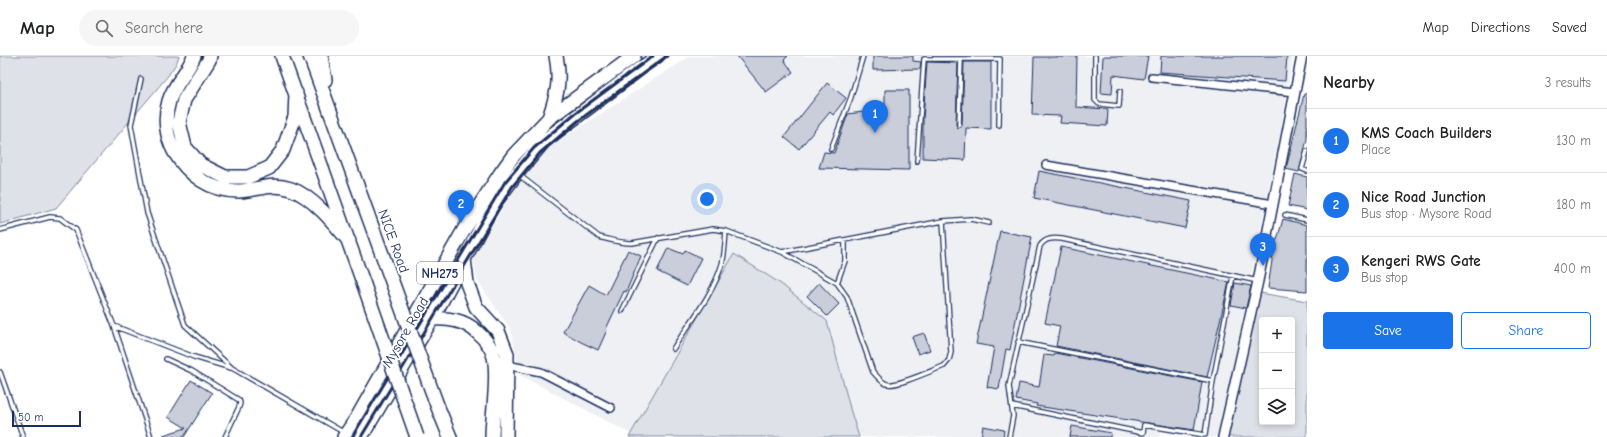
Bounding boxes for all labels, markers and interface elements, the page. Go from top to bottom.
search box [79,10,359,46]
text: Map [20,17,55,39]
icon: search [93,17,115,39]
text: Search here [125,19,203,37]
text: Map [1422,19,1449,36]
text: Directions [1471,19,1530,36]
text: Saved [1552,19,1587,36]
text: Nearby [1323,73,1374,92]
text: 3 results [1545,75,1591,90]
pin: 1 [862,100,888,133]
text: KMS Coach Builders [1361,124,1492,142]
text: 1 [1333,133,1339,148]
text: 130 m [1556,133,1591,148]
text: Place [1361,142,1391,157]
text: Nice Road Junction [1361,188,1486,206]
your location [697,189,717,209]
pin: 2 [448,190,474,223]
text: 2 [1333,197,1339,212]
text: 180 m [1556,197,1591,212]
text: Bus stop · Mysore Road [1361,206,1492,221]
street label: NICE Road [374,207,413,275]
pin: 3 [1250,233,1276,266]
text: Kengeri RWS Gate [1361,252,1481,270]
text: 3 [1333,261,1339,276]
text: 400 m [1554,261,1591,276]
road number: NH275 [417,262,463,284]
text: Bus stop [1361,270,1408,285]
street label: Mysore Road [378,294,432,370]
button: Save [1323,312,1453,349]
button: Share [1461,312,1591,349]
map controls [1259,317,1295,425]
button: + [1259,317,1295,353]
button: − [1259,353,1295,389]
button: layers [1259,389,1295,425]
scale bar [12,409,81,428]
text: 50 m [18,411,43,424]

